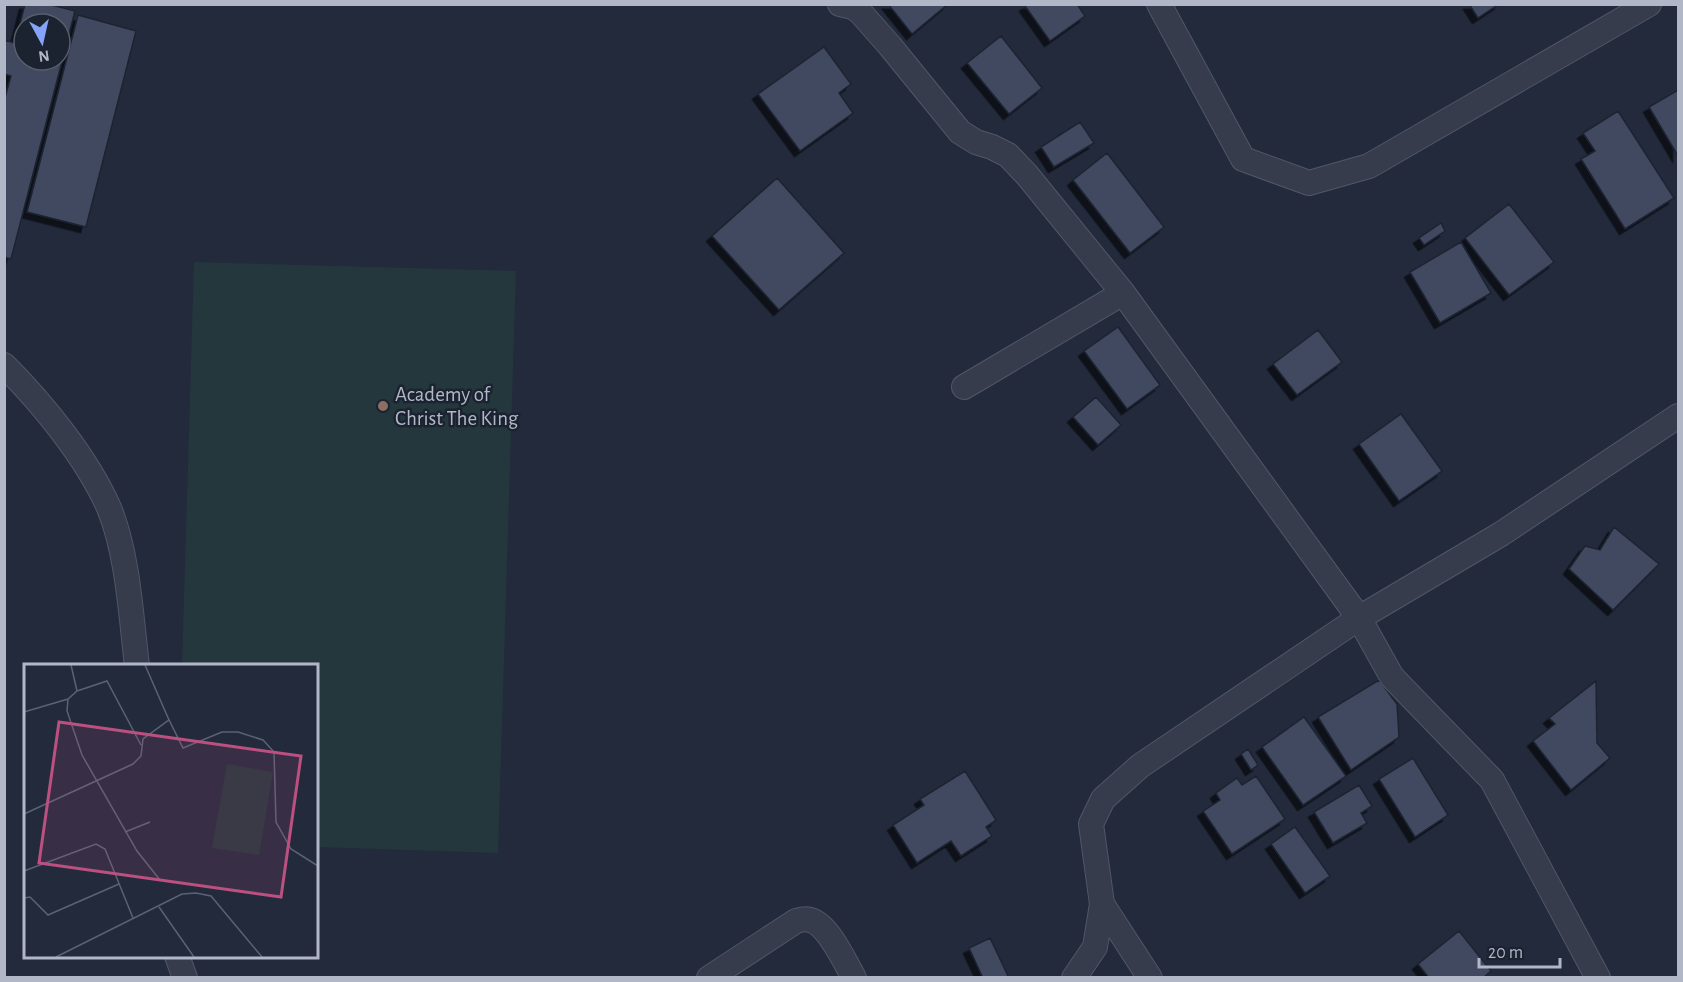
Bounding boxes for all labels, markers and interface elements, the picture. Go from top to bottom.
north arrow [12,12,72,72]
text: N [37,47,51,65]
place label: Academy of Christ The King [395,384,519,429]
marker: Academy of Christ The King [376,399,390,413]
inset map [24,664,318,958]
scale bar [1479,931,1560,969]
text: 20 m [1488,944,1523,962]

